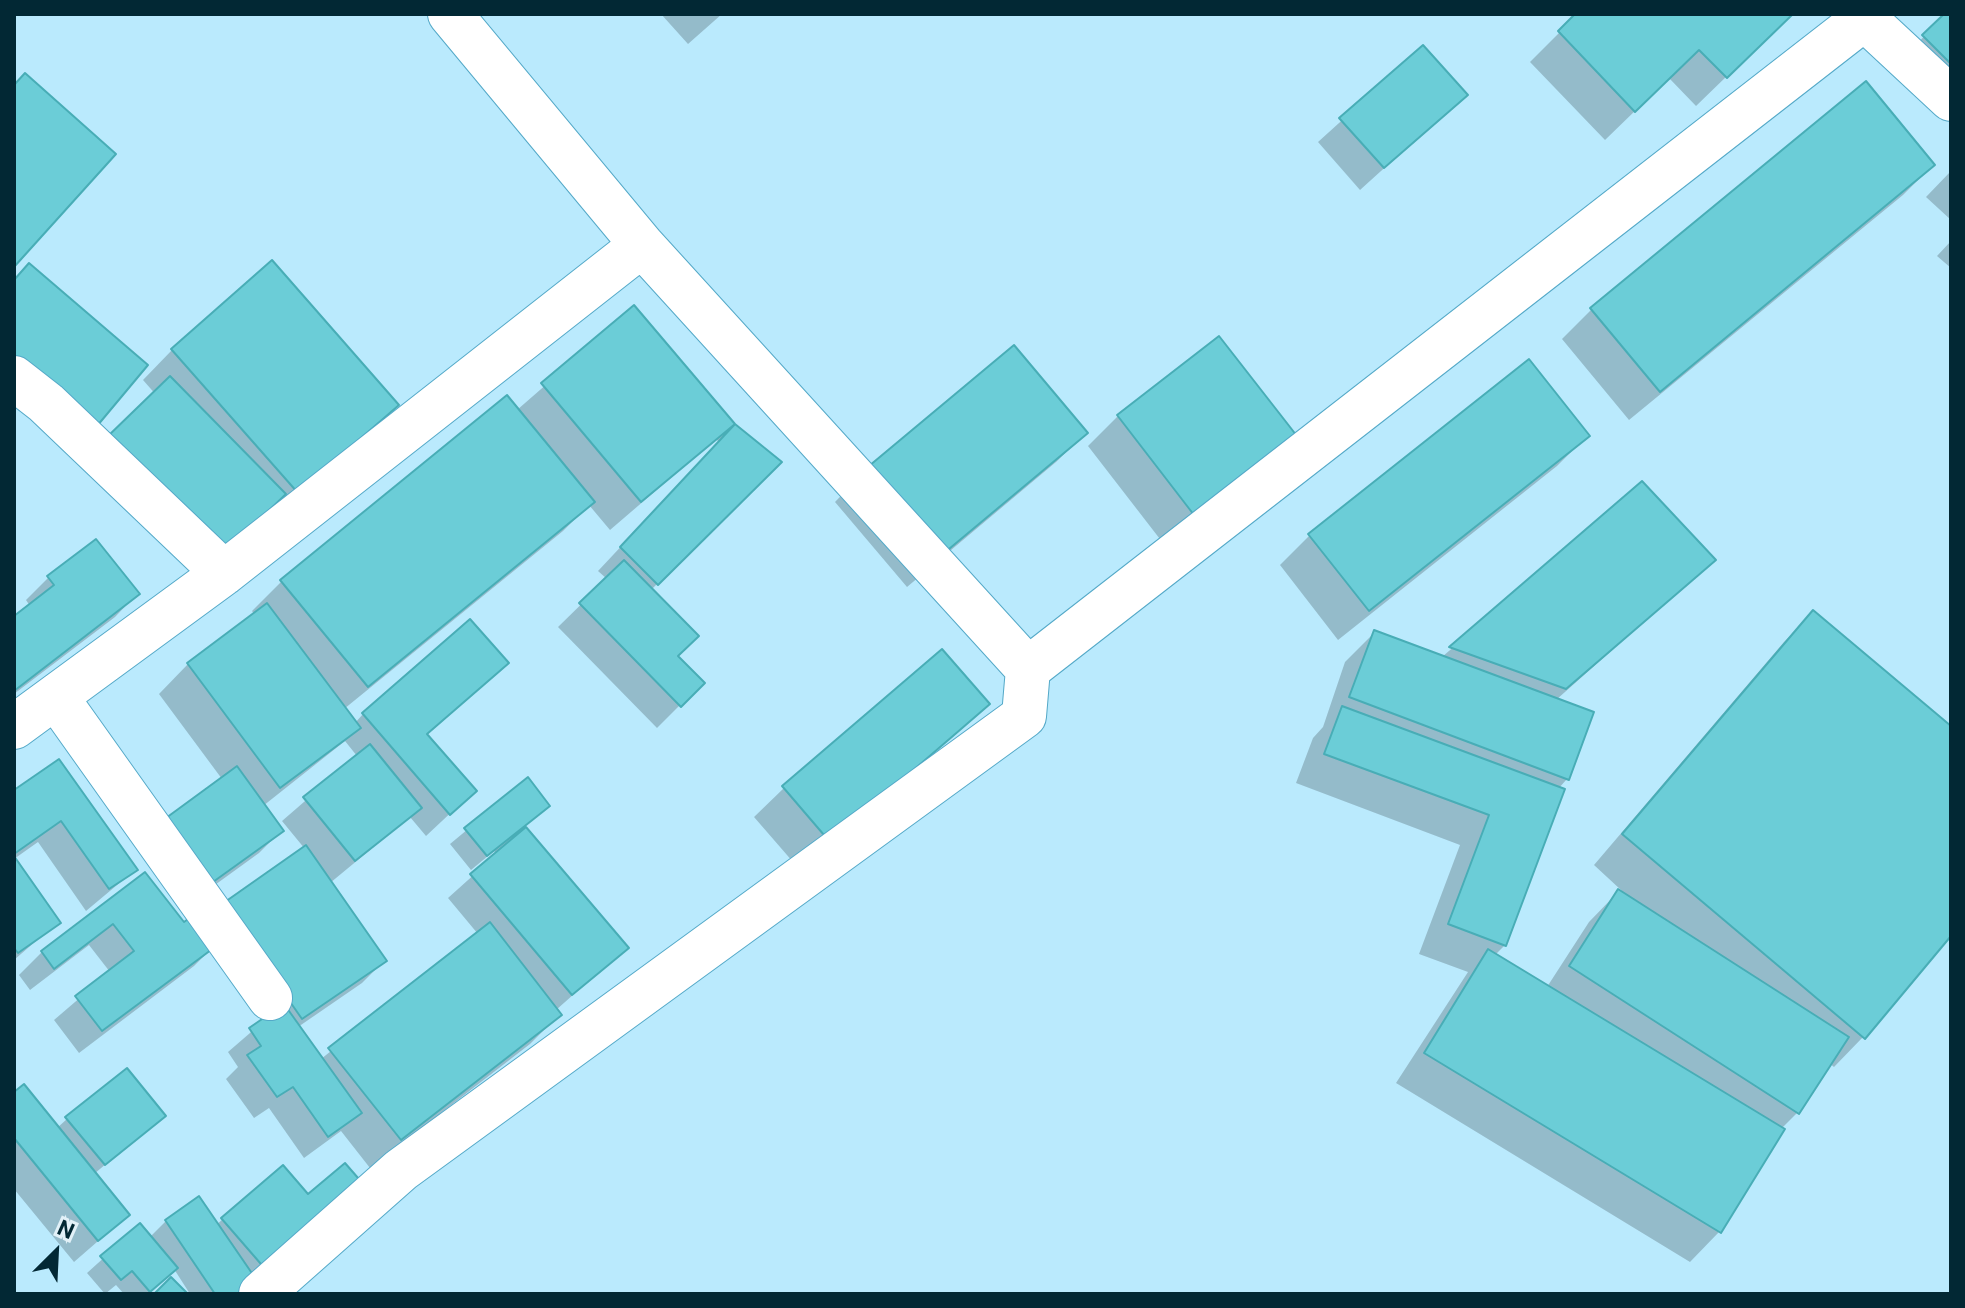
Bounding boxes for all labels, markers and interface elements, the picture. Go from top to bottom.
north arrow [16,1212,96,1292]
text: N [54,1215,78,1244]

